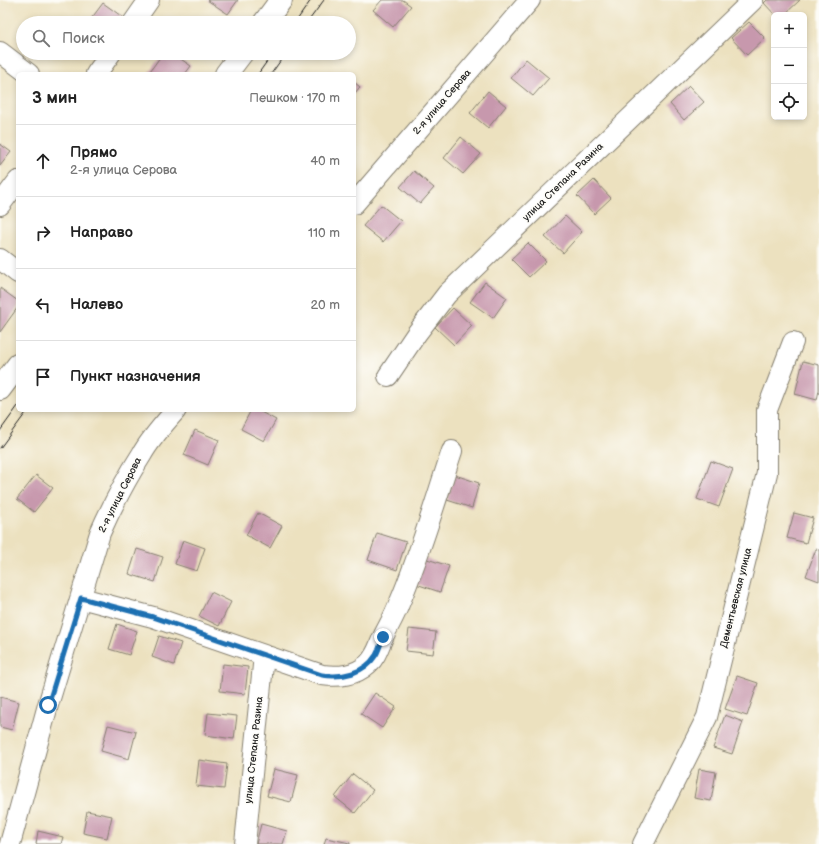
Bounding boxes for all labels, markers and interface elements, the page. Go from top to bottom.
map controls [771,12,807,120]
button: + [771,12,807,48]
search box [16,16,356,60]
icon: search [30,27,52,49]
text: Поиск [62,29,105,48]
button: − [771,48,807,84]
street label: 2-я улица Серова [410,67,474,137]
button: locate [771,84,807,120]
text: 3 мин [32,88,77,108]
text: Пешком · 170 m [249,90,340,106]
street label: улица Степана Разина [520,140,606,224]
text: Прямо [70,143,117,162]
icon: ahead [32,150,54,172]
text: 40 m [310,153,340,169]
text: 2-я улица Серова [70,162,177,178]
icon: right [32,222,54,244]
text: Направо [70,223,133,242]
text: 110 m [308,225,340,241]
icon: left [32,294,54,316]
text: Налево [70,295,123,314]
text: 20 m [310,297,340,313]
icon: arrive [32,366,54,388]
text: Пункт назначения [70,367,201,386]
street label: 2-я улица Серова [96,455,144,534]
street label: Дементьевская улица [718,547,754,649]
route end [374,628,392,646]
route start [39,696,57,714]
street label: улица Степана Разина [242,696,266,804]

